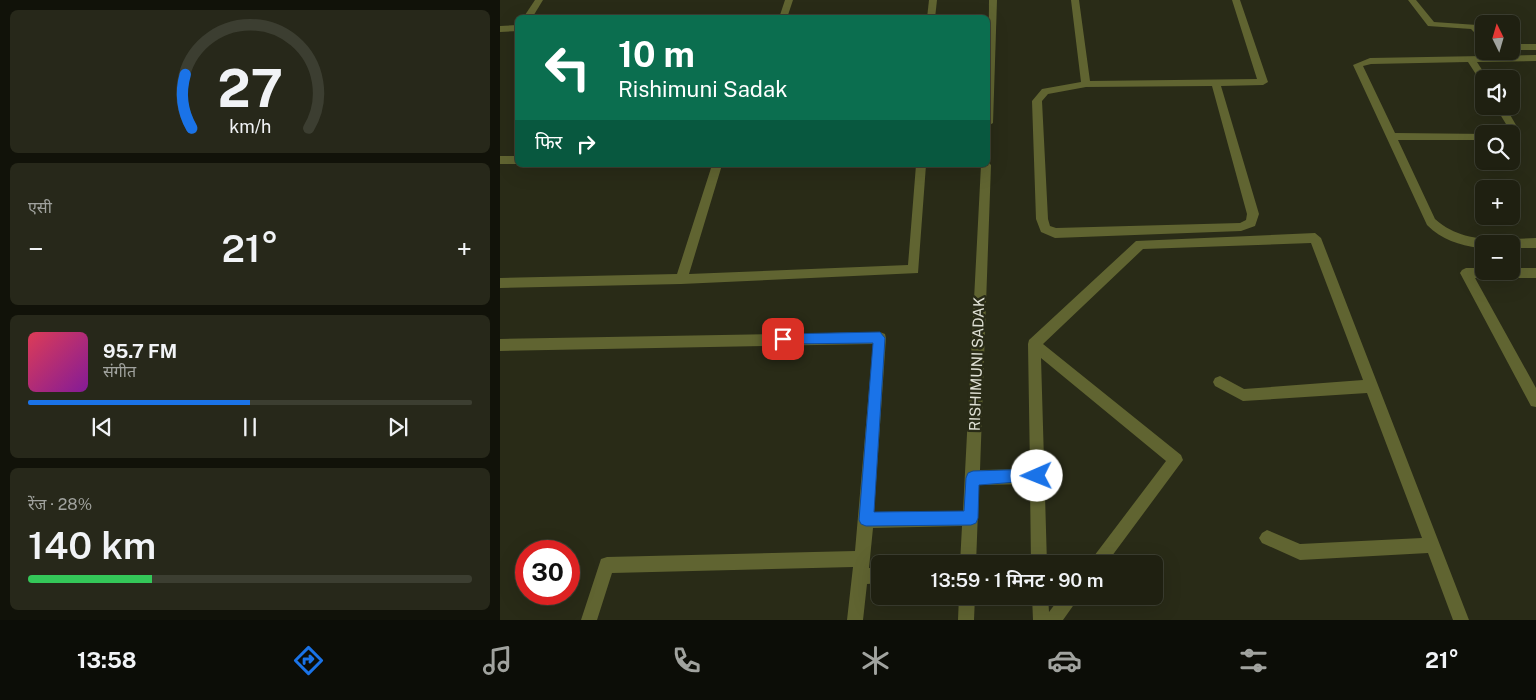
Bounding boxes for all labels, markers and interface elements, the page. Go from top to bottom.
north arrow [1475,15,1520,60]
map controls [1475,15,1520,280]
text: 10 m [618,34,695,75]
icon: left [535,35,600,100]
text: 27 [217,58,283,119]
button: sound [1475,70,1520,115]
text: Rishimuni Sadak [618,76,788,102]
text: km/h [229,116,271,137]
button: search [1475,125,1520,170]
icon: right [572,130,600,158]
text: फिर [535,131,562,153]
button: + [1475,180,1520,225]
text: एसी [28,198,52,217]
text: 21° [221,226,279,271]
text: − [28,232,44,265]
text: + [456,232,472,265]
button: − [1475,235,1520,280]
street label: RISHIMUNI SADAK [966,297,987,431]
pin [762,318,804,360]
icon: arrive [769,325,797,353]
text: 95.7 FM [103,340,177,362]
text: संगीत [103,362,136,381]
icon: previous [88,413,116,441]
icon: pause [236,413,264,441]
icon: next [384,413,412,441]
position arrow [1010,449,1062,501]
text: रेंज · 28% [28,495,92,514]
text: 140 km [28,523,156,568]
speed limit sign: 30 [515,540,580,605]
text: 13:59 · 1 मिनट · 90 m [931,569,1103,591]
icon: directions [291,643,326,678]
icon: music [480,643,515,678]
icon: phone [669,643,704,678]
icon: climate [858,643,893,678]
icon: car [1047,643,1082,678]
icon: filters [1236,643,1271,678]
text: 13:58 [77,647,137,673]
text: 21° [1425,647,1459,673]

